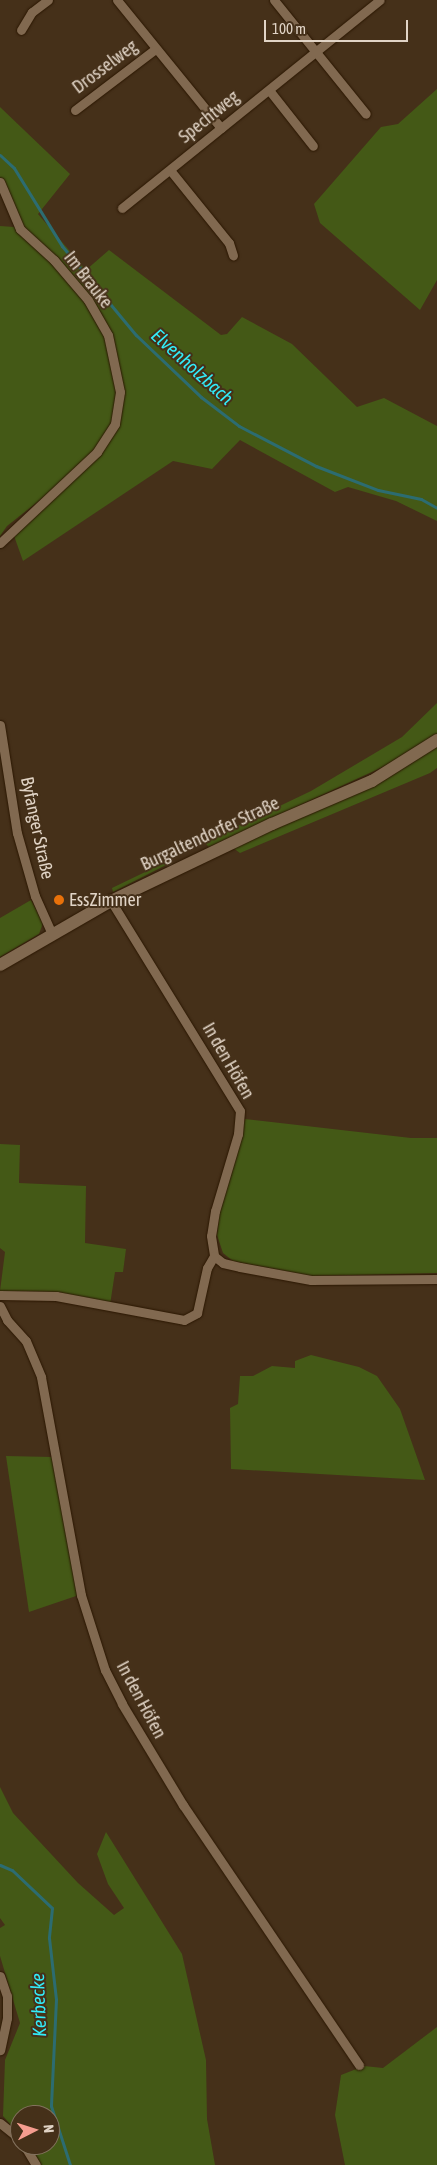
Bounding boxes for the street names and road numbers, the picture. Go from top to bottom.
street label: Drosselweg [68,36,142,98]
street label: Spechtweg [175,86,243,148]
street label: Im Brauke [59,247,117,313]
street label: Byfanger Straße [16,775,58,881]
street label: Burgaltendorfer Straße [137,792,283,876]
street label: In den Höfen [198,1019,258,1103]
street label: In den Höfen [112,1658,170,1742]

